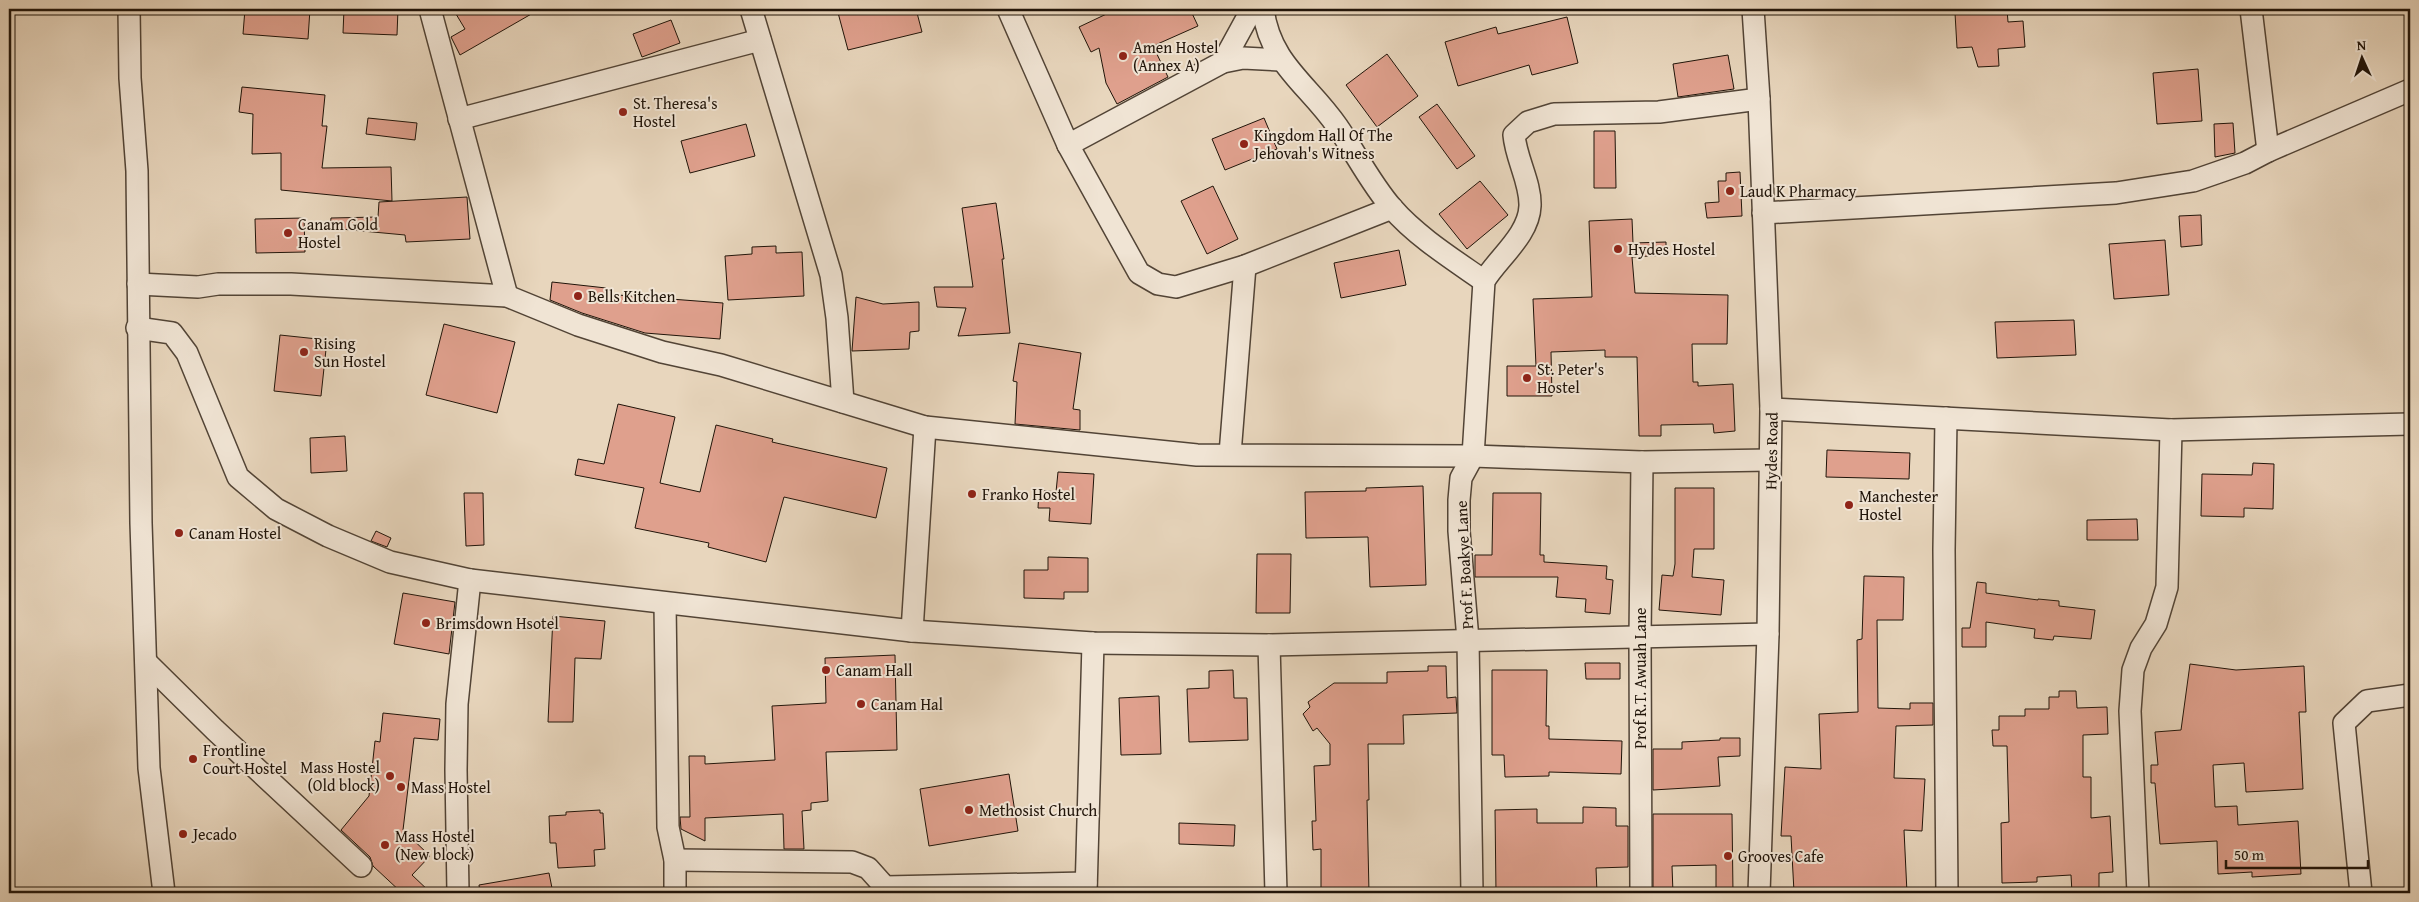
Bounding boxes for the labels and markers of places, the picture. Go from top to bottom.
place label: Amen Hostel (Annex A) [1133,35,1219,77]
marker: Amen Hostel (Annex A) [1117,50,1129,62]
place label: St. Theresa's Hostel [633,91,718,133]
marker: St. Theresa's Hostel [617,106,629,118]
place label: Kingdom Hall Of The Jehovah's Witness [1252,123,1393,165]
marker: Kingdom Hall Of The Jehovah's Witness [1238,138,1250,150]
place label: Laud K Pharmacy [1740,179,1857,203]
marker: Laud K Pharmacy [1724,185,1736,197]
place label: Canam Gold Hostel [298,212,378,254]
marker: Canam Gold Hostel [282,227,294,239]
place label: Hydes Hostel [1628,237,1716,261]
marker: Hydes Hostel [1612,243,1624,255]
place label: Bells Kitchen [588,284,675,308]
marker: Bells Kitchen [572,290,584,302]
place label: Rising Sun Hostel [314,331,386,373]
marker: Rising Sun Hostel [298,346,310,358]
place label: St. Peter's Hostel [1537,357,1604,399]
marker: St. Peter's Hostel [1521,372,1533,384]
place label: Franko Hostel [982,482,1076,506]
place label: Manchester Hostel [1859,484,1939,526]
marker: Franko Hostel [966,488,978,500]
marker: Manchester Hostel [1843,499,1855,511]
place label: Canam Hostel [189,521,282,545]
marker: Canam Hostel [173,527,185,539]
place label: Brimsdown Hsotel [436,611,559,635]
marker: Brimsdown Hsotel [420,617,432,629]
place label: Canam Hall [836,658,913,682]
marker: Canam Hall [820,664,832,676]
place label: Canam Hal [871,692,944,716]
marker: Canam Hal [855,698,867,710]
place label: Frontline Court Hostel [203,738,288,780]
marker: Frontline Court Hostel [187,753,199,765]
place label: Mass Hostel (Old block) [300,755,381,797]
marker: Mass Hostel (Old block) [384,770,396,782]
place label: Mass Hostel [411,775,491,799]
marker: Mass Hostel [395,781,407,793]
place label: Methosist Church [979,798,1097,822]
marker: Methosist Church [963,804,975,816]
place label: Jecado [191,822,237,846]
place label: Mass Hostel (New block) [395,824,475,866]
marker: Jecado [177,828,189,840]
marker: Mass Hostel (New block) [379,839,391,851]
place label: Grooves Cafe [1738,844,1824,868]
marker: Grooves Cafe [1722,850,1734,862]

